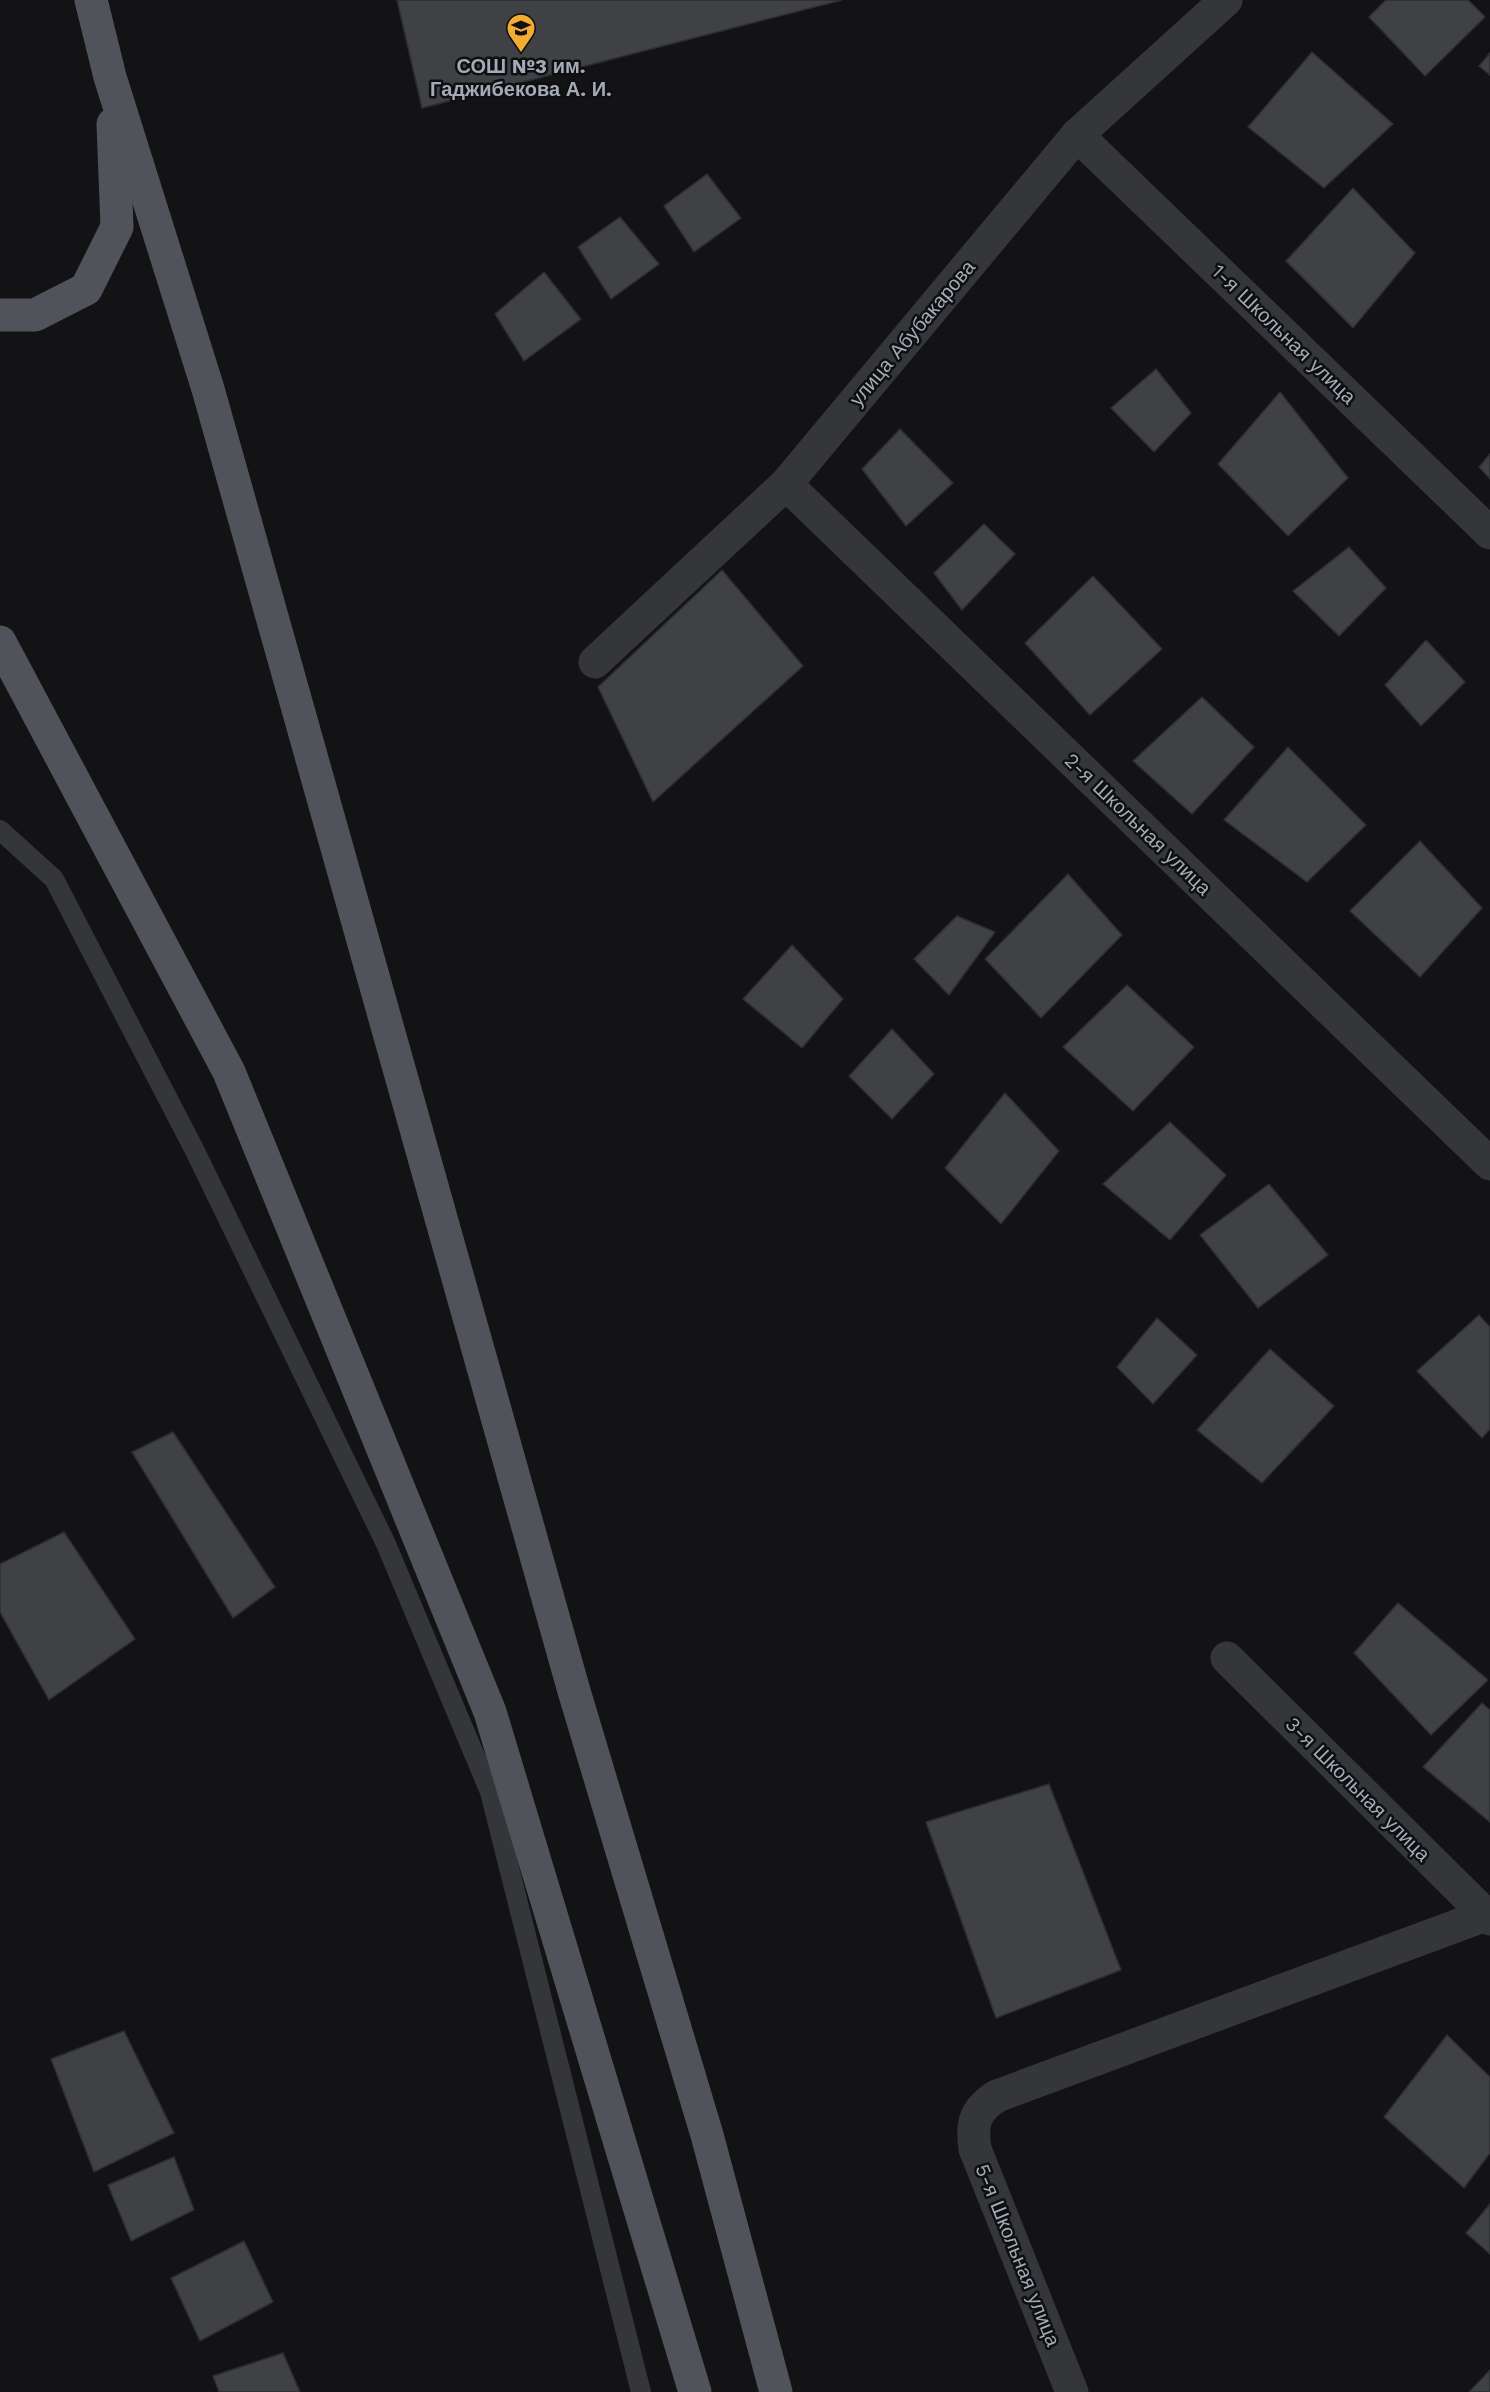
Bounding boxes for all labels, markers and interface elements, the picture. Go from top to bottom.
school or university icon: СОШ №3 им. Гаджибекова А. И. [505,12,537,54]
place label: СОШ №3 им. Гаджибекова А. И. [430,54,612,101]
street label: улица Абубакарова [844,255,980,411]
street label: 1-я Школьная улица [1207,259,1361,409]
street label: 2-я Школьная улица [1060,748,1217,901]
street label: 3-я Школьная улица [1281,1712,1436,1867]
street label: 5-я Школьная улица [970,2160,1066,2350]

